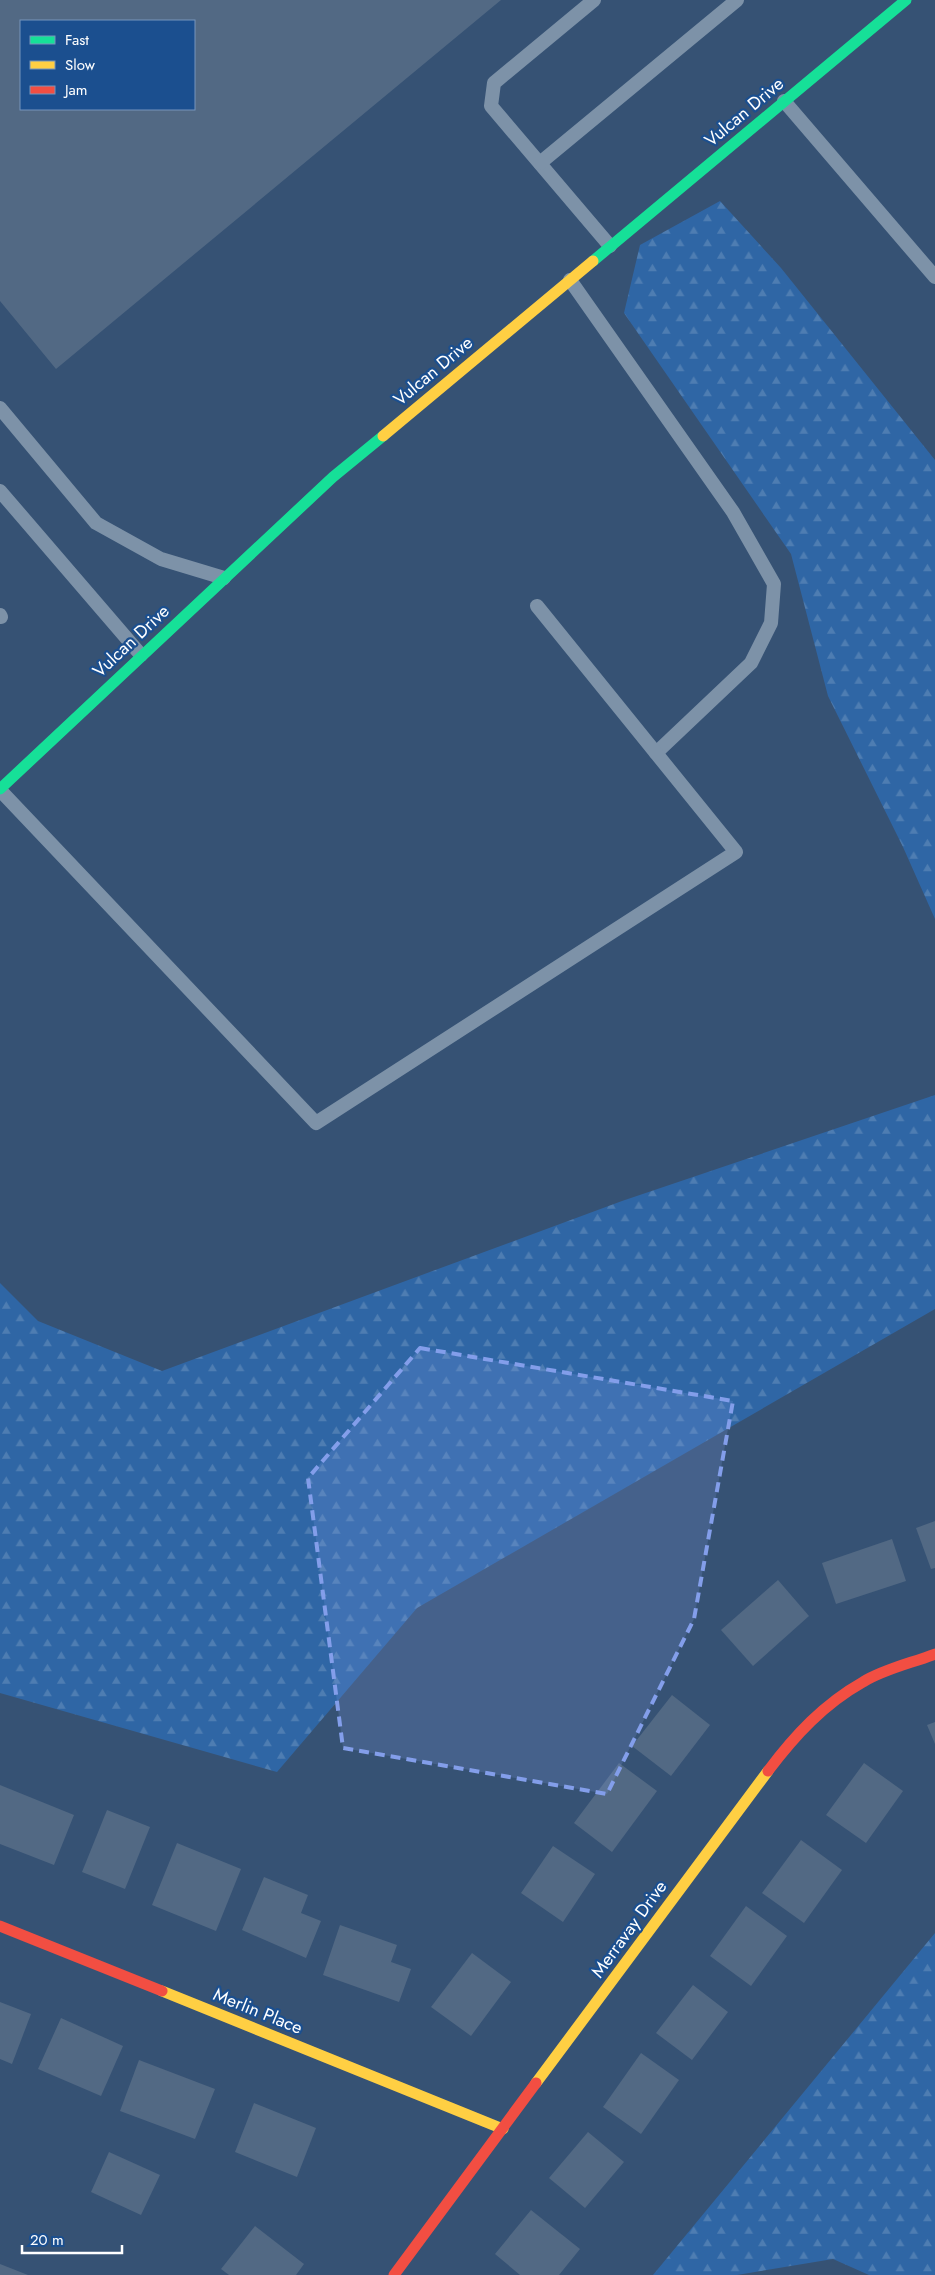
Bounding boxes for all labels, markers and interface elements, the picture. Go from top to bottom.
legend [20,20,195,110]
text: Fast [65,29,89,51]
text: Slow [65,54,96,76]
street label: Vulcan Drive [699,71,789,153]
text: Jam [63,79,88,101]
street label: Vulcan Drive [388,330,478,412]
street label: Vulcan Drive [87,599,175,683]
street label: Merravay Drive [585,1875,673,1983]
street label: Merlin Place [209,1981,307,2041]
scale bar [22,2222,122,2254]
text: 20 m [30,2229,64,2251]

